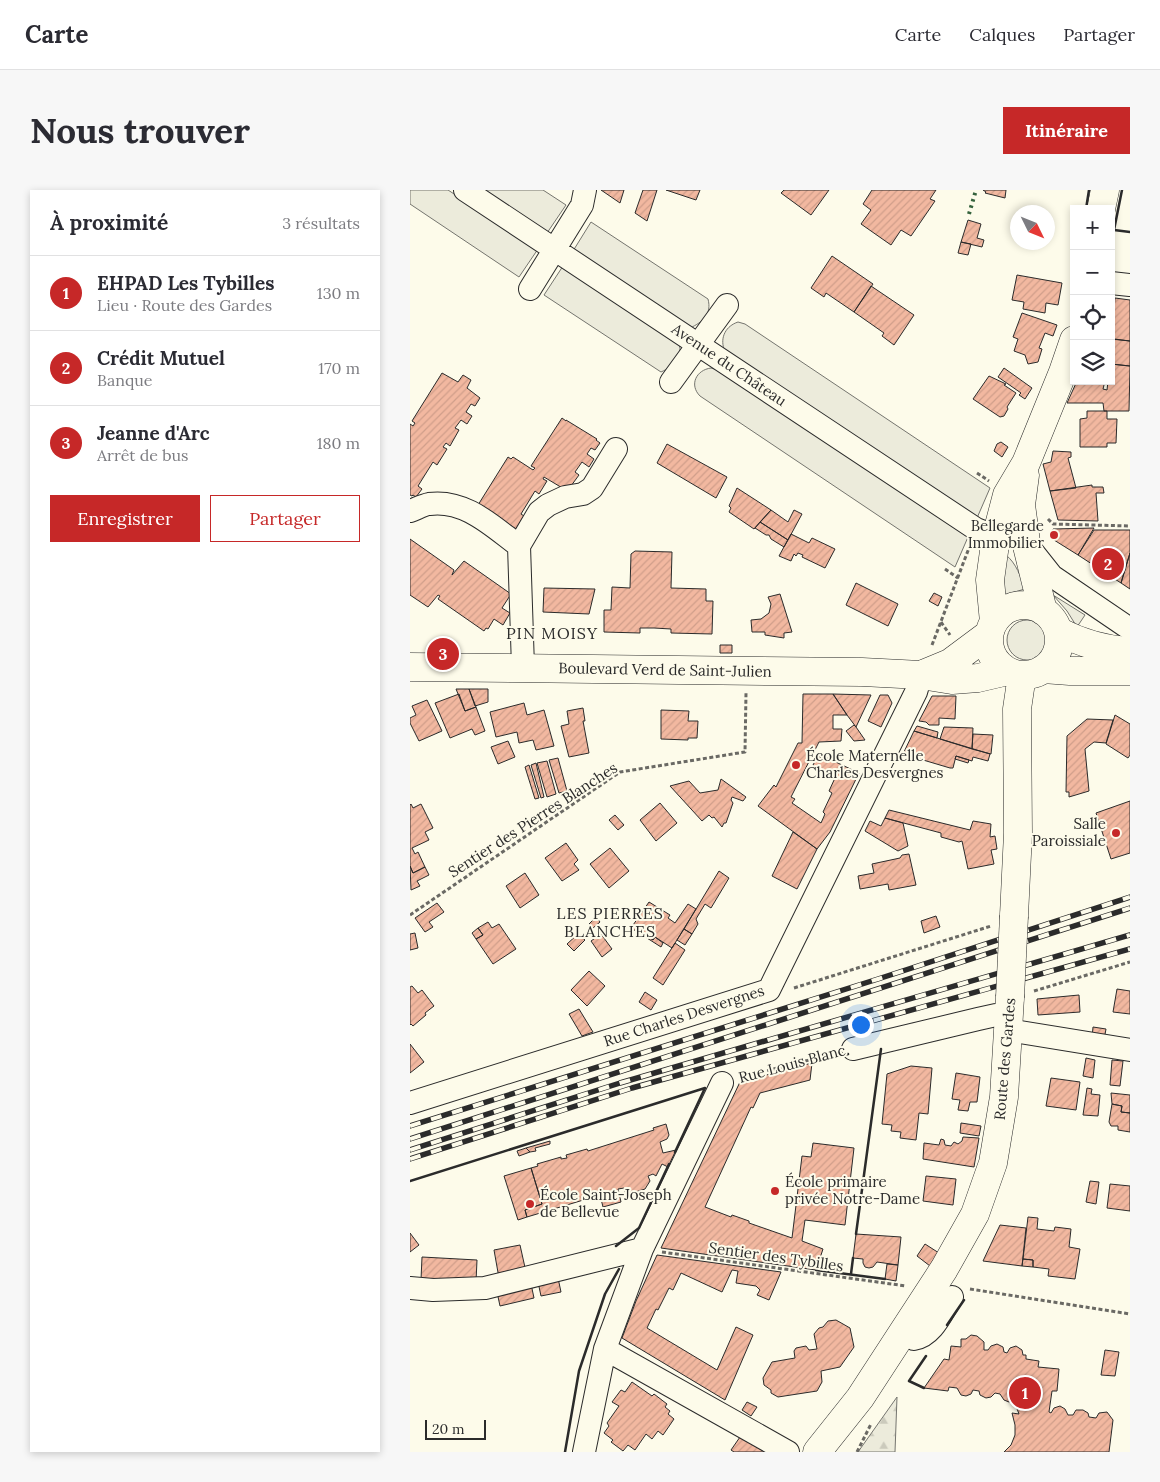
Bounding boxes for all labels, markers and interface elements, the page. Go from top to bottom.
text: Carte [25,19,88,50]
text: Carte [895,23,941,46]
text: Calques [969,23,1035,46]
text: Partager [1063,23,1135,46]
button: Itinéraire [1003,107,1130,154]
text: Nous trouver [30,108,250,153]
north arrow [1010,205,1055,250]
map controls [1070,205,1115,385]
button: + [1070,205,1115,250]
text: À proximité [50,209,168,236]
text: 3 résultats [282,213,360,233]
button: − [1070,250,1115,295]
text: EHPAD Les Tybilles [97,271,274,295]
text: 1 [63,283,69,303]
text: 130 m [317,283,360,303]
text: Lieu · Route des Gardes [97,295,272,315]
button: locate [1070,295,1115,340]
street label: Avenue du Château [667,319,790,410]
button: layers [1070,340,1115,385]
text: Crédit Mutuel [97,346,225,370]
text: 2 [62,358,70,378]
text: 170 m [318,358,360,378]
text: Banque [97,370,152,390]
text: Jeanne d'Arc [97,421,210,445]
text: 3 [62,433,70,453]
text: 180 m [317,433,360,453]
text: Arrêt de bus [97,445,188,465]
button: Enregistrer [50,495,200,542]
button: Partager [210,495,360,542]
place label: Bellegarde Immobilier [968,516,1044,552]
marker: Bellegarde Immobilier [1048,529,1060,541]
pin: 2 [1092,545,1124,583]
district label: PIN MOISY [506,623,598,643]
pin: 3 [427,635,459,673]
street label: Boulevard Verd de Saint-Julien [558,658,772,681]
place label: École Maternelle Charles Desvergnes [806,746,944,782]
street label: Sentier des Pierres Blanches [445,758,621,881]
marker: École Maternelle Charles Desvergnes [790,759,802,771]
place label: Salle Paroissiale [1032,814,1106,850]
marker: Salle Paroissiale [1110,827,1122,839]
district label: LES PIERRES BLANCHES [556,903,664,941]
street label: Rue Charles Desvergnes [601,981,767,1051]
street label: Route des Gardes [990,997,1019,1121]
your location [848,1012,874,1038]
street label: Rue Louis Blanc [736,1040,847,1087]
place label: École primaire privée Notre-Dame [785,1172,920,1208]
place label: École Saint-Joseph de Bellevue [540,1185,672,1221]
marker: École primaire privée Notre-Dame [769,1185,781,1197]
marker: École Saint-Joseph de Bellevue [524,1198,536,1210]
street label: Sentier des Tybilles [708,1238,845,1275]
pin: 1 [1009,1374,1041,1412]
scale bar [425,1417,486,1440]
text: 20 m [432,1420,464,1438]

